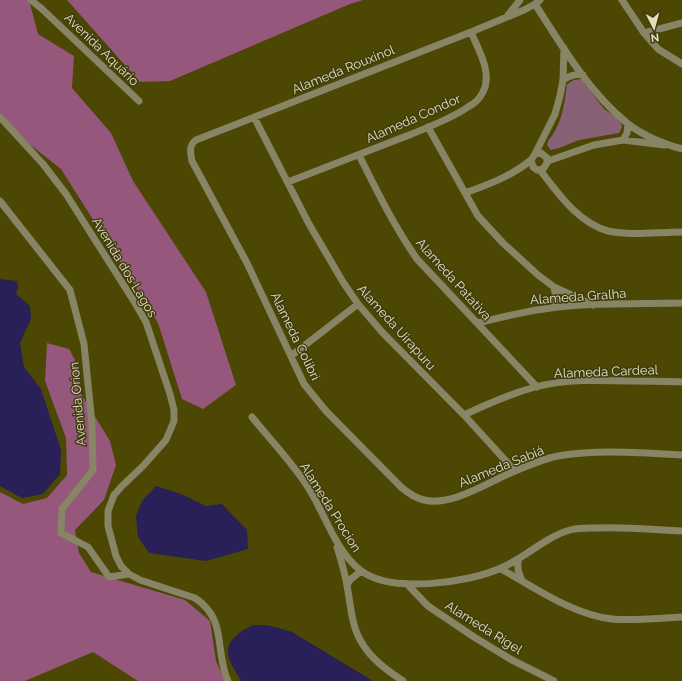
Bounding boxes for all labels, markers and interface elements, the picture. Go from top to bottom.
north arrow [634,8,674,48]
street label: Avenida Aquário [61,10,142,89]
text: N [650,31,660,44]
street label: Alameda Rouxinol [290,42,397,97]
street label: Alameda Condor [364,91,463,146]
street label: Avenida dos Lagos [89,215,160,320]
street label: Alameda Patativa [413,235,494,323]
street label: Alameda Uirapuru [354,282,439,373]
street label: Alameda Gralha [529,286,627,307]
street label: Alameda Colibri [268,290,323,383]
street label: Avenida Orion [66,361,89,446]
street label: Alameda Cardeal [554,362,659,381]
street label: Alameda Sabiá [456,443,546,490]
street label: Alameda Procion [297,460,364,555]
street label: Alameda Rigel [442,598,525,657]

